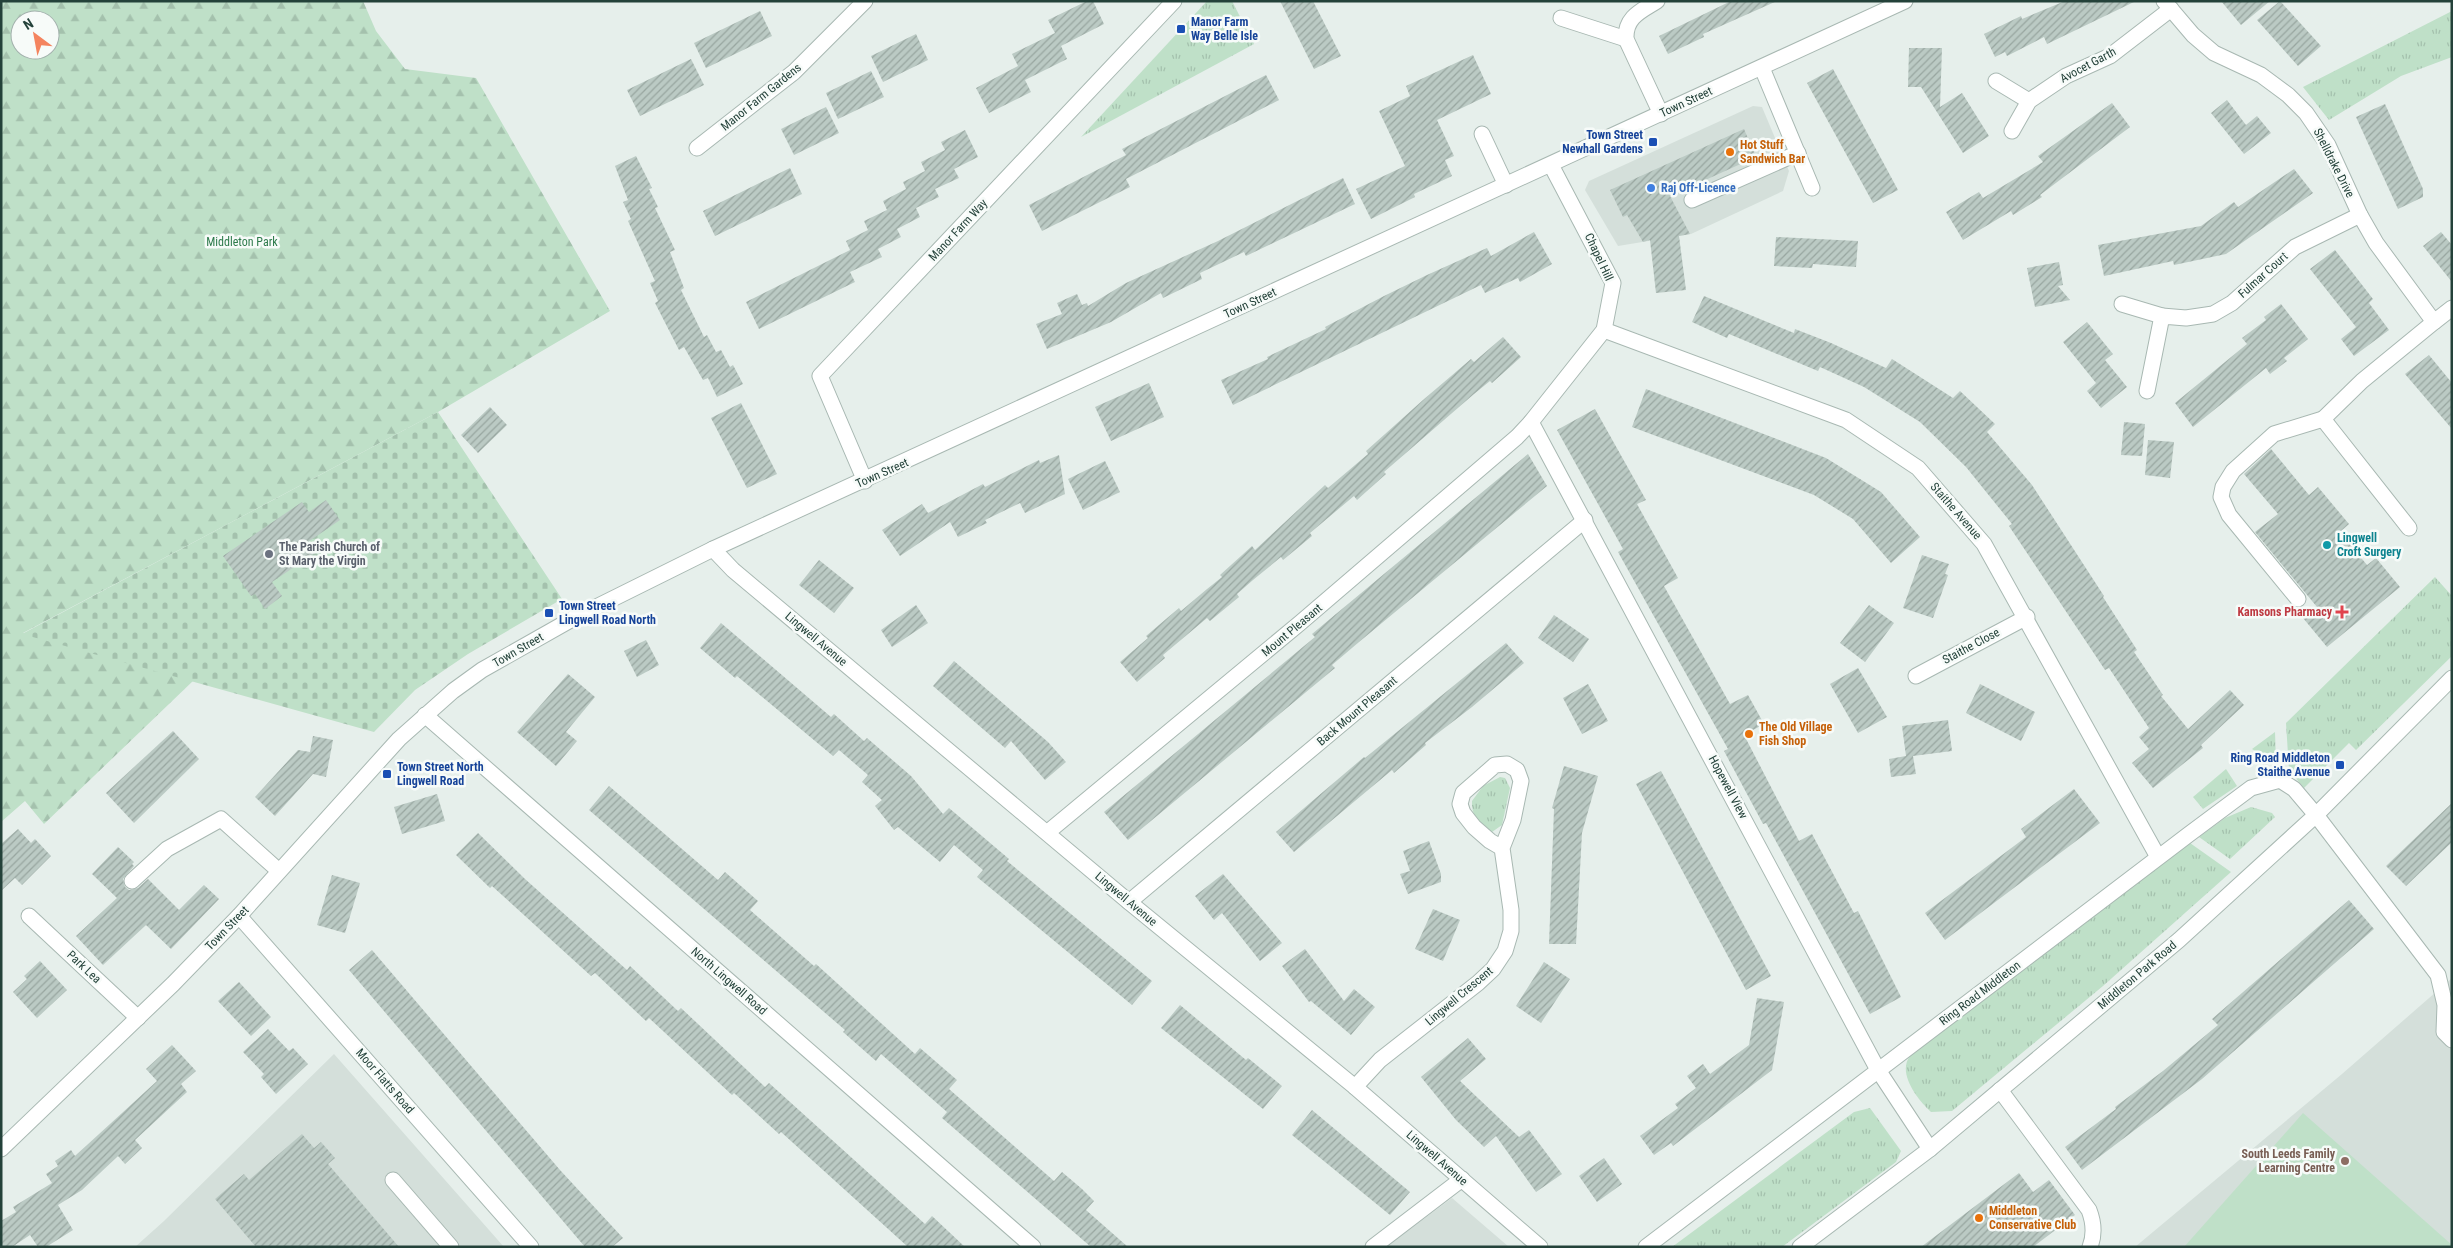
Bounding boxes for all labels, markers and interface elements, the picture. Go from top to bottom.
north arrow [10,10,60,60]
text: N [20,15,36,33]
place label: Manor Farm Way Belle Isle [1191,15,1258,43]
marker: Manor Farm Way Belle Isle [1175,23,1187,35]
street label: Avocet Garth [2058,44,2119,86]
street label: Manor Farm Gardens [718,60,804,134]
street label: Town Street [1658,84,1715,120]
street label: Shelldrake Drive [2311,126,2358,200]
place label: Town Street Newhall Gardens [1562,128,1644,156]
marker: Town Street Newhall Gardens [1647,136,1659,148]
place label: Hot Stuff Sandwich Bar [1740,138,1805,166]
marker: Hot Stuff Sandwich Bar [1724,146,1736,158]
place label: Raj Off-Licence [1661,181,1736,195]
marker: Raj Off-Licence [1645,182,1657,194]
street label: Manor Farm Way [926,196,990,264]
street label: Chapel Hill [1582,231,1616,283]
park label: Middleton Park [206,235,278,249]
street label: Fulmar Court [2235,249,2291,301]
street label: Town Street [1222,285,1279,321]
street label: Town Street [853,455,911,491]
street label: Staithe Avenue [1928,480,1985,542]
place label: Lingwell Croft Surgery [2337,531,2402,559]
marker: Lingwell Croft Surgery [2321,539,2333,551]
place label: The Parish Church of St Mary the Virgin [279,540,380,568]
marker: The Parish Church of St Mary the Virgin [263,548,275,560]
place label: Town Street Lingwell Road North [559,599,656,627]
street label: Mount Pleasant [1259,600,1325,659]
place label: Kamsons Pharmacy [2237,605,2333,619]
marker: Kamsons Pharmacy [2336,606,2348,618]
marker: Town Street Lingwell Road North [543,607,555,619]
street label: Lingwell Avenue [782,609,850,669]
street label: Staithe Close [1940,625,2002,667]
street label: Town Street [490,630,546,670]
street label: Back Mount Pleasant [1314,673,1400,749]
place label: The Old Village Fish Shop [1759,720,1833,748]
marker: The Old Village Fish Shop [1743,728,1755,740]
place label: Ring Road Middleton Staithe Avenue [2230,751,2330,779]
street label: Hopewell View [1705,753,1751,821]
marker: Ring Road Middleton Staithe Avenue [2334,759,2346,771]
place label: Town Street North Lingwell Road [397,760,484,788]
marker: Town Street North Lingwell Road [381,768,393,780]
street label: Lingwell Avenue [1092,869,1160,929]
street label: Town Street [202,903,252,953]
street label: Middleton Park Road [2095,938,2179,1012]
street label: North Lingwell Road [688,944,770,1018]
street label: Park Lea [64,948,104,986]
street label: Ring Road Middleton [1937,958,2023,1028]
street label: Lingwell Crescent [1422,963,1496,1028]
street label: Moor Flatts Road [353,1046,417,1116]
street label: Lingwell Avenue [1404,1128,1471,1189]
place label: South Leeds Family Learning Centre [2241,1147,2336,1175]
marker: South Leeds Family Learning Centre [2339,1155,2351,1167]
place label: Middleton Conservative Club [1989,1204,2076,1232]
marker: Middleton Conservative Club [1973,1212,1985,1224]

